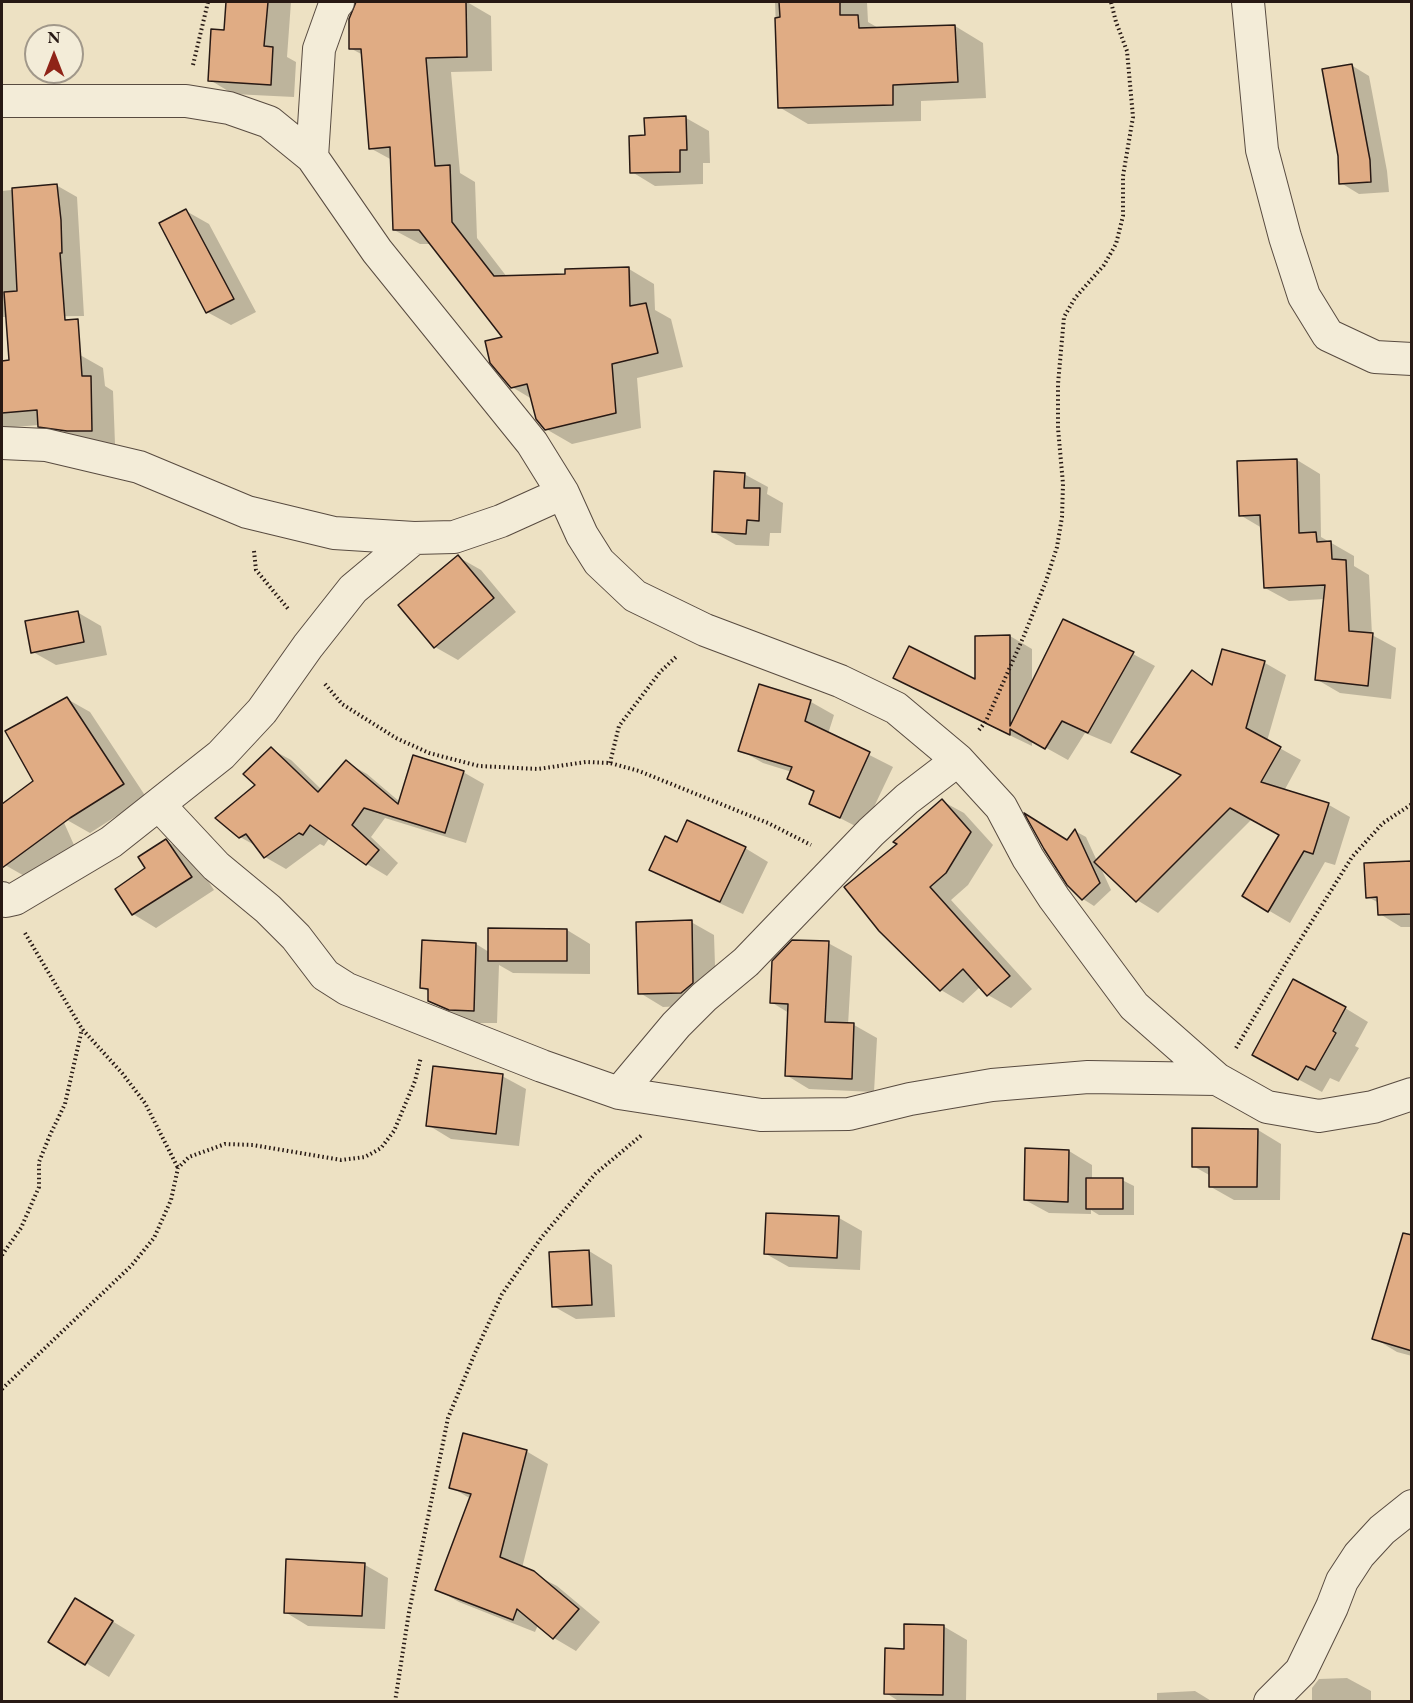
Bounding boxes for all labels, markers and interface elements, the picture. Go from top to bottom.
north arrow [24,24,84,84]
text: N [48,27,60,48]

